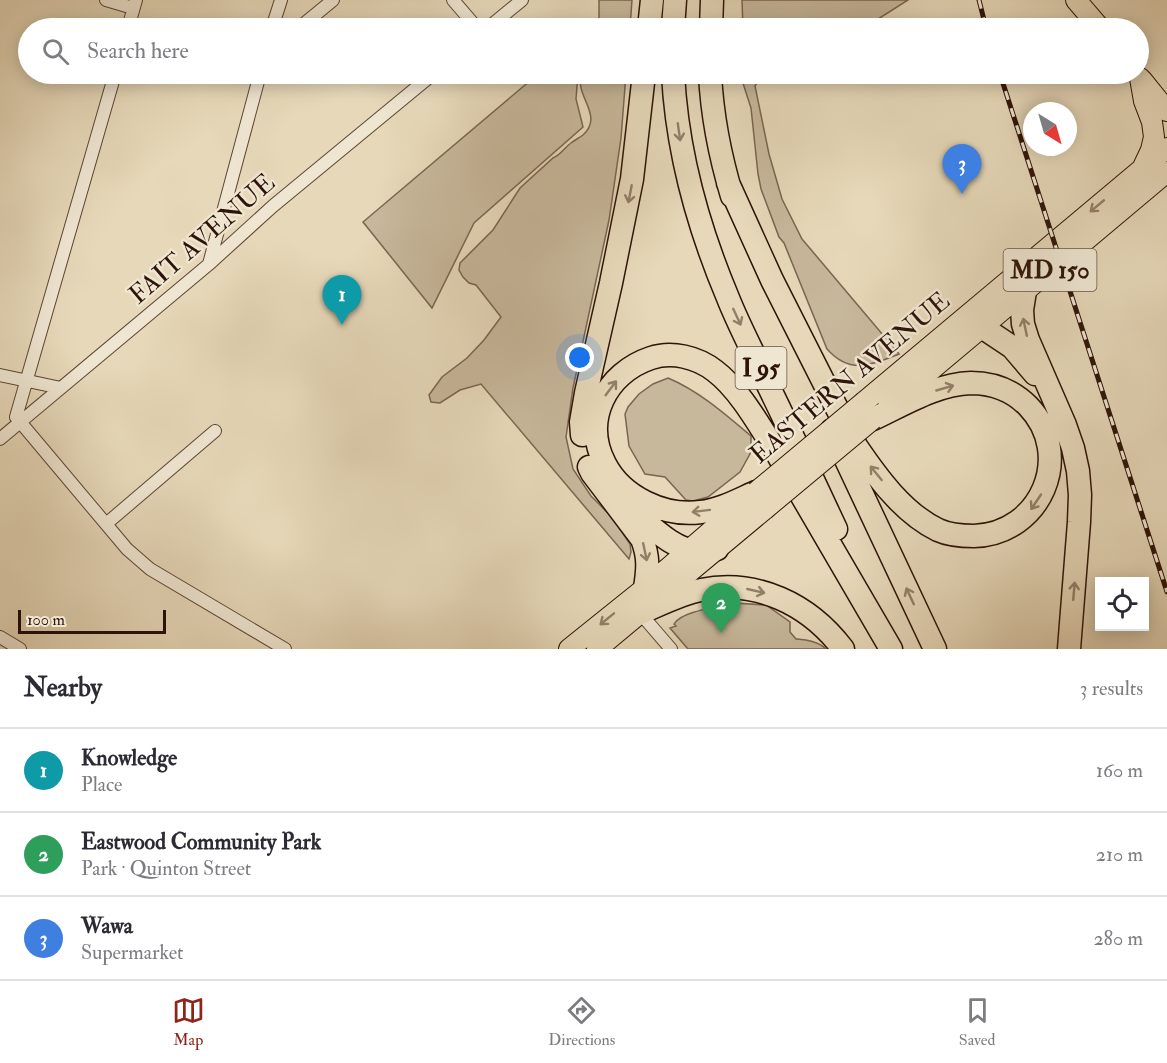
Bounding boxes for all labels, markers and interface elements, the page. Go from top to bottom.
search box [18,18,1149,84]
icon: search [39,35,72,68]
text: Search here [87,37,189,65]
north arrow [1023,102,1077,156]
one-way arrow [673,121,684,141]
pin: 3 [942,144,982,194]
street label: FAIT AVENUE [122,167,282,311]
one-way arrow [624,184,635,203]
one-way arrow [1089,200,1105,213]
road number: MD 150 [1004,249,1096,291]
pin: 1 [322,276,362,325]
street label: EASTERN AVENUE [744,285,956,471]
one-way arrow [731,308,743,326]
one-way arrow [1019,318,1030,337]
your location [565,343,594,372]
road number: I 95 [736,347,786,389]
one-way arrow [604,380,617,396]
one-way arrow [935,381,954,393]
one-way arrow [869,465,882,481]
one-way arrow [1030,494,1042,510]
one-way arrow [692,506,712,517]
one-way arrow [640,542,652,561]
map controls [1095,577,1149,631]
button: locate [1095,577,1149,631]
one-way arrow [1069,581,1080,601]
pin: 2 [702,584,740,633]
one-way arrow [747,586,766,598]
one-way arrow [903,588,915,606]
scale bar [18,607,166,634]
text: 100 m [27,610,65,630]
one-way arrow [599,612,615,625]
text: Nearby [24,672,102,704]
text: 3 results [1080,676,1143,701]
text: Knowledge [81,744,177,772]
text: 1 [40,758,47,783]
text: 160 m [1096,758,1143,783]
text: Place [81,772,122,797]
text: Eastwood Community Park [81,828,321,856]
text: 2 [38,842,49,867]
text: 210 m [1096,842,1143,867]
text: Park · Quinton Street [81,856,251,881]
text: Wawa [81,912,133,940]
text: 3 [40,926,47,951]
text: 280 m [1093,926,1143,951]
text: Supermarket [81,940,184,965]
tab: Map [172,994,205,1050]
tab: Directions [548,994,615,1050]
tab: Saved [959,994,995,1050]

